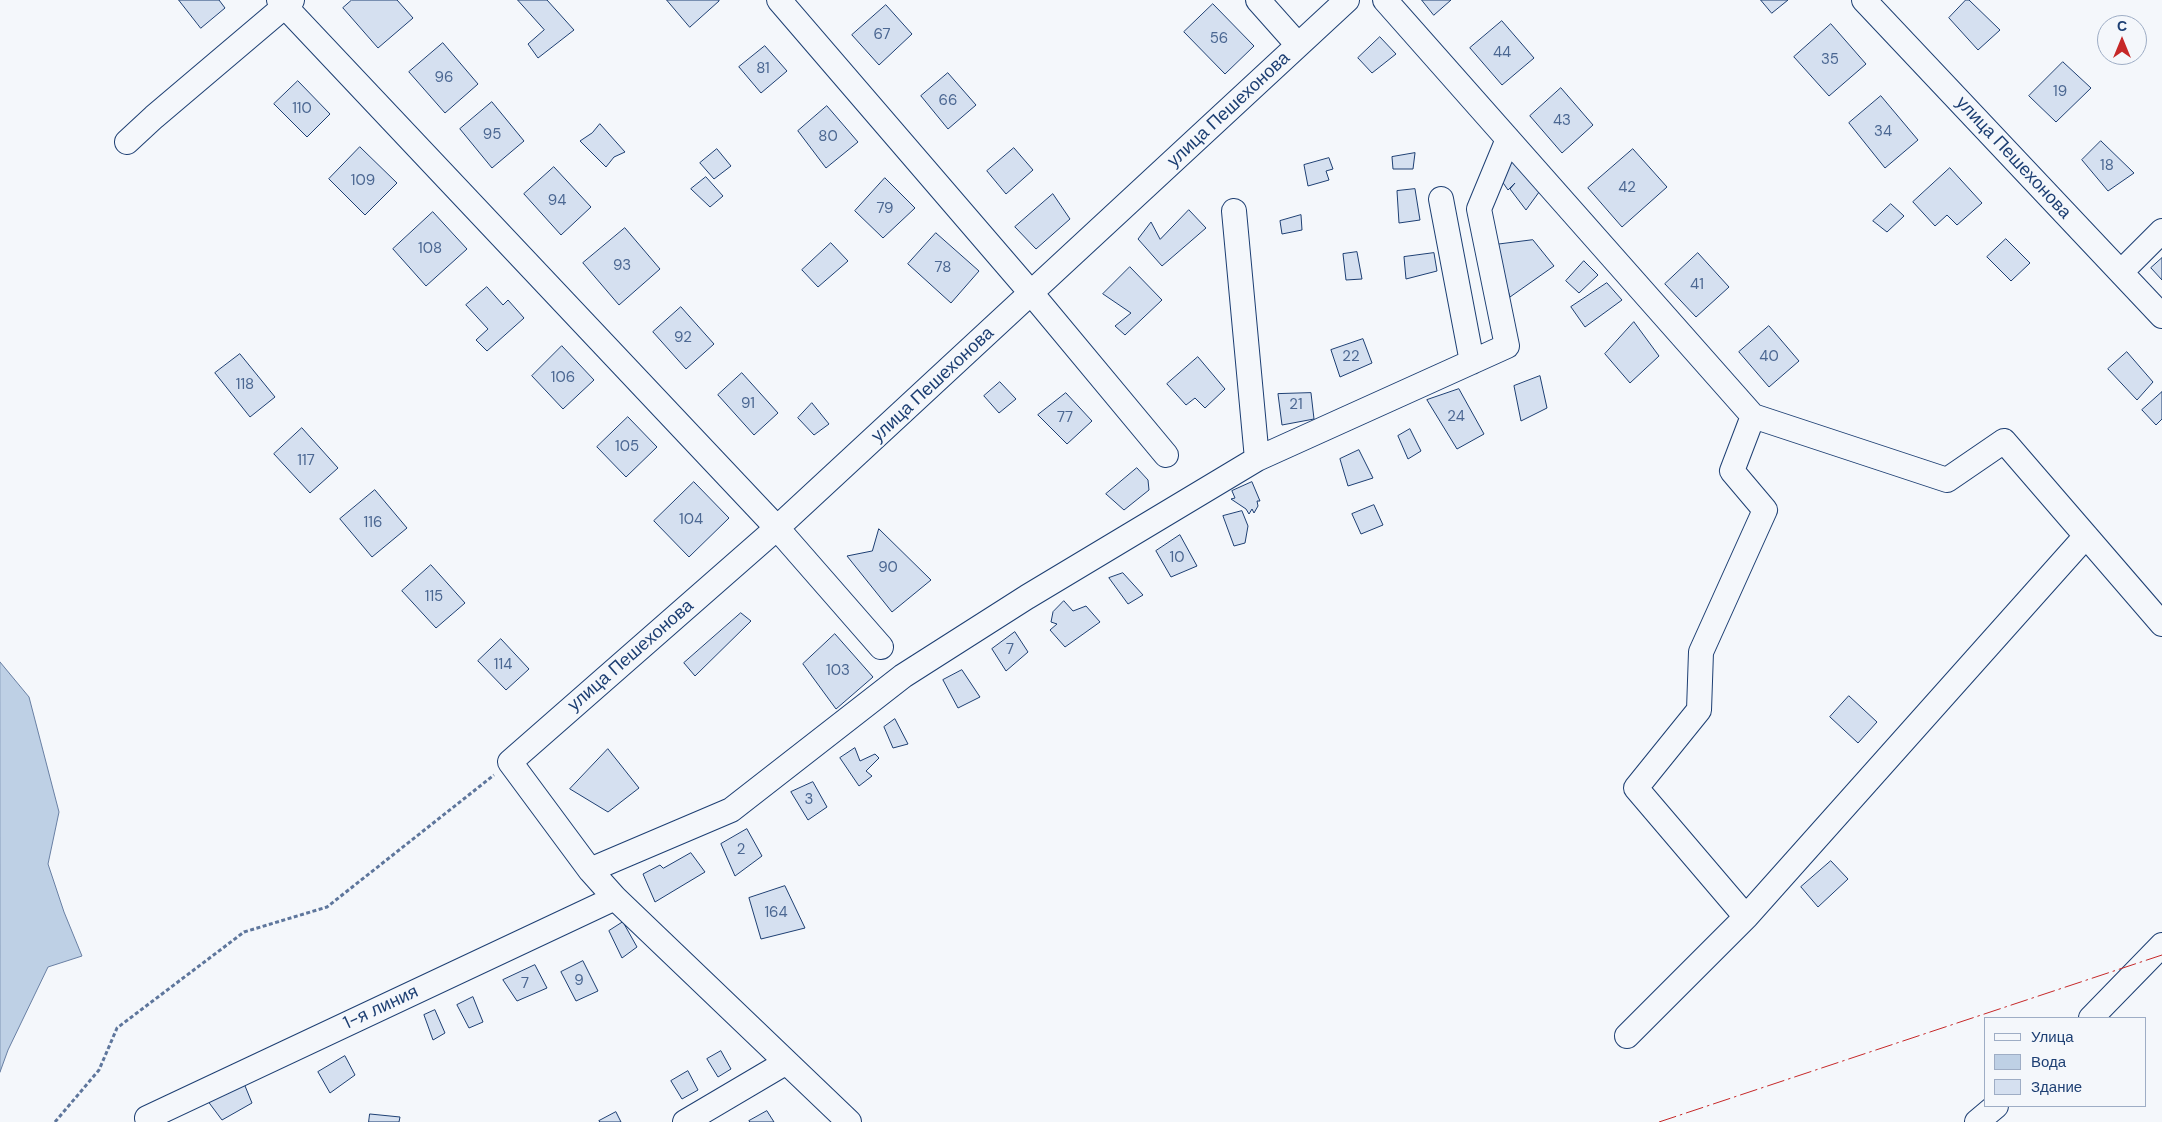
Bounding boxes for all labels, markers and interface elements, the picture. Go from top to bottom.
north arrow [2097,15,2147,65]
text: С [2117,17,2127,35]
house number: 67 [873,26,891,44]
house number: 56 [1210,30,1228,48]
house number: 44 [1493,44,1511,62]
street label: улица Пешехонова [1163,48,1295,172]
house number: 35 [1821,51,1839,69]
house number: 81 [756,60,770,78]
house number: 96 [435,69,453,87]
house number: 19 [2053,83,2067,101]
house number: 66 [939,92,957,110]
street label: улица Пешехонова [1951,92,2075,224]
house number: 110 [292,100,312,118]
house number: 43 [1553,112,1571,130]
house number: 34 [1874,123,1892,141]
house number: 95 [483,126,501,144]
house number: 80 [818,128,838,146]
house number: 18 [2100,157,2114,175]
house number: 109 [351,172,375,190]
house number: 42 [1618,179,1636,197]
house number: 94 [548,192,566,210]
house number: 79 [876,200,894,218]
house number: 108 [418,240,442,258]
house number: 93 [613,257,631,275]
house number: 78 [935,259,951,277]
house number: 41 [1690,276,1704,294]
street label: улица Пешехонова [867,323,999,447]
house number: 92 [674,329,692,347]
house number: 22 [1342,348,1360,366]
house number: 40 [1759,348,1779,366]
house number: 106 [551,369,575,387]
house number: 118 [236,376,254,394]
house number: 91 [741,395,755,413]
house number: 21 [1289,396,1303,414]
house number: 24 [1447,408,1465,426]
house number: 77 [1057,409,1073,427]
house number: 105 [615,438,639,456]
house number: 117 [297,452,315,470]
house number: 104 [679,511,703,529]
house number: 116 [364,514,382,532]
house number: 10 [1170,549,1184,567]
house number: 90 [878,559,898,577]
house number: 115 [425,588,443,606]
street label: улица Пешехонова [564,596,698,716]
house number: 7 [1006,641,1014,659]
house number: 114 [494,656,512,674]
house number: 103 [826,662,850,680]
house number: 3 [805,791,813,809]
house number: 2 [737,841,745,859]
house number: 164 [764,904,788,922]
house number: 9 [574,972,584,990]
house number: 7 [521,975,529,993]
street label: 1-я линия [340,981,422,1035]
legend [1984,1017,2147,1107]
text: Улица [2031,1027,2074,1047]
text: Вода [2031,1052,2066,1072]
text: Здание [2031,1077,2082,1097]

